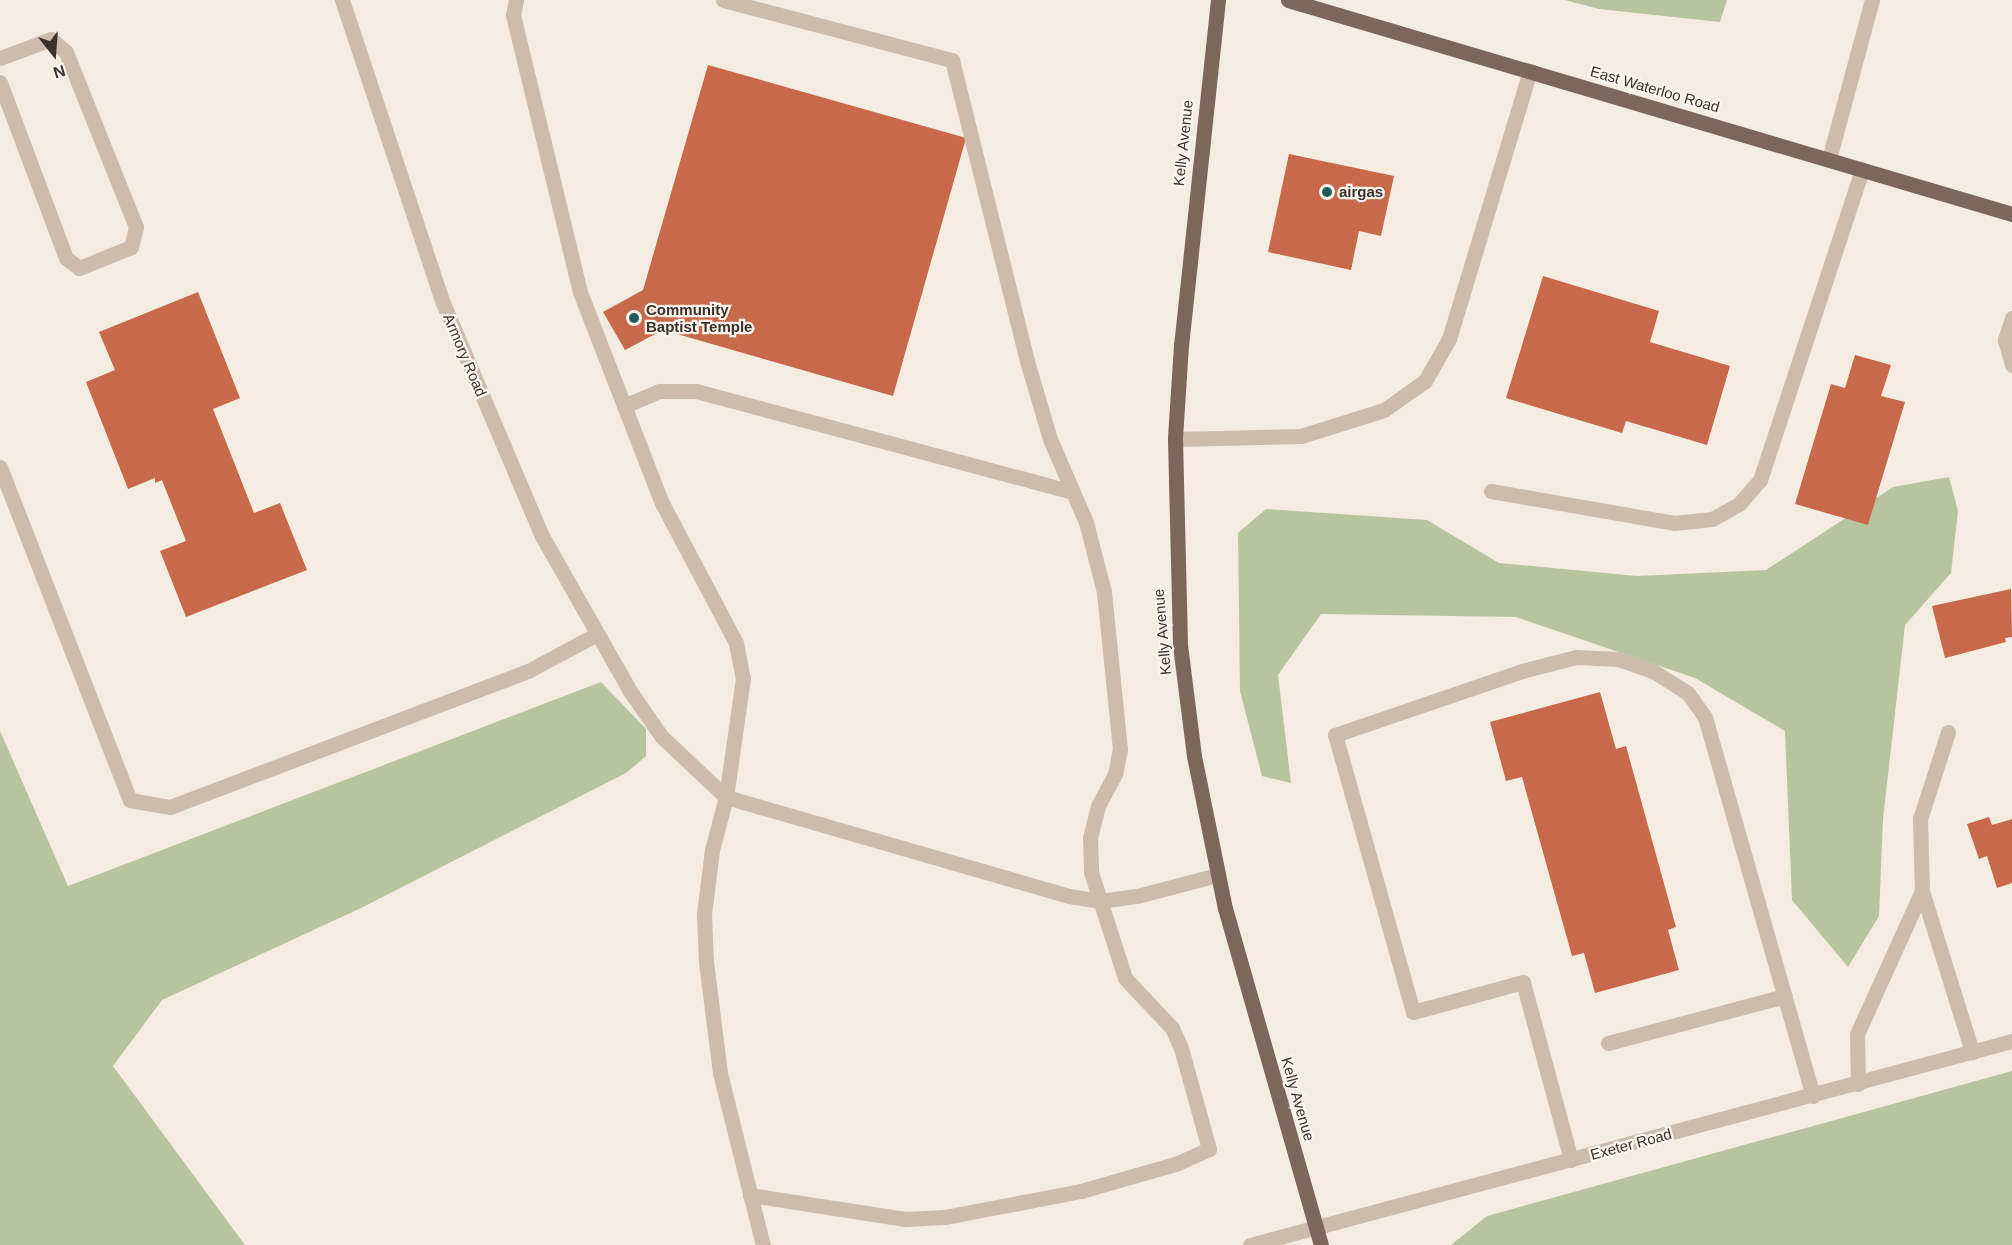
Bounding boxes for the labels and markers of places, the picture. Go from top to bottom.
place label: airgas [1339,183,1383,201]
marker: airgas [1320,185,1334,199]
place label: Community Baptist Temple [646,300,752,335]
marker: Community Baptist Temple [627,311,641,325]

